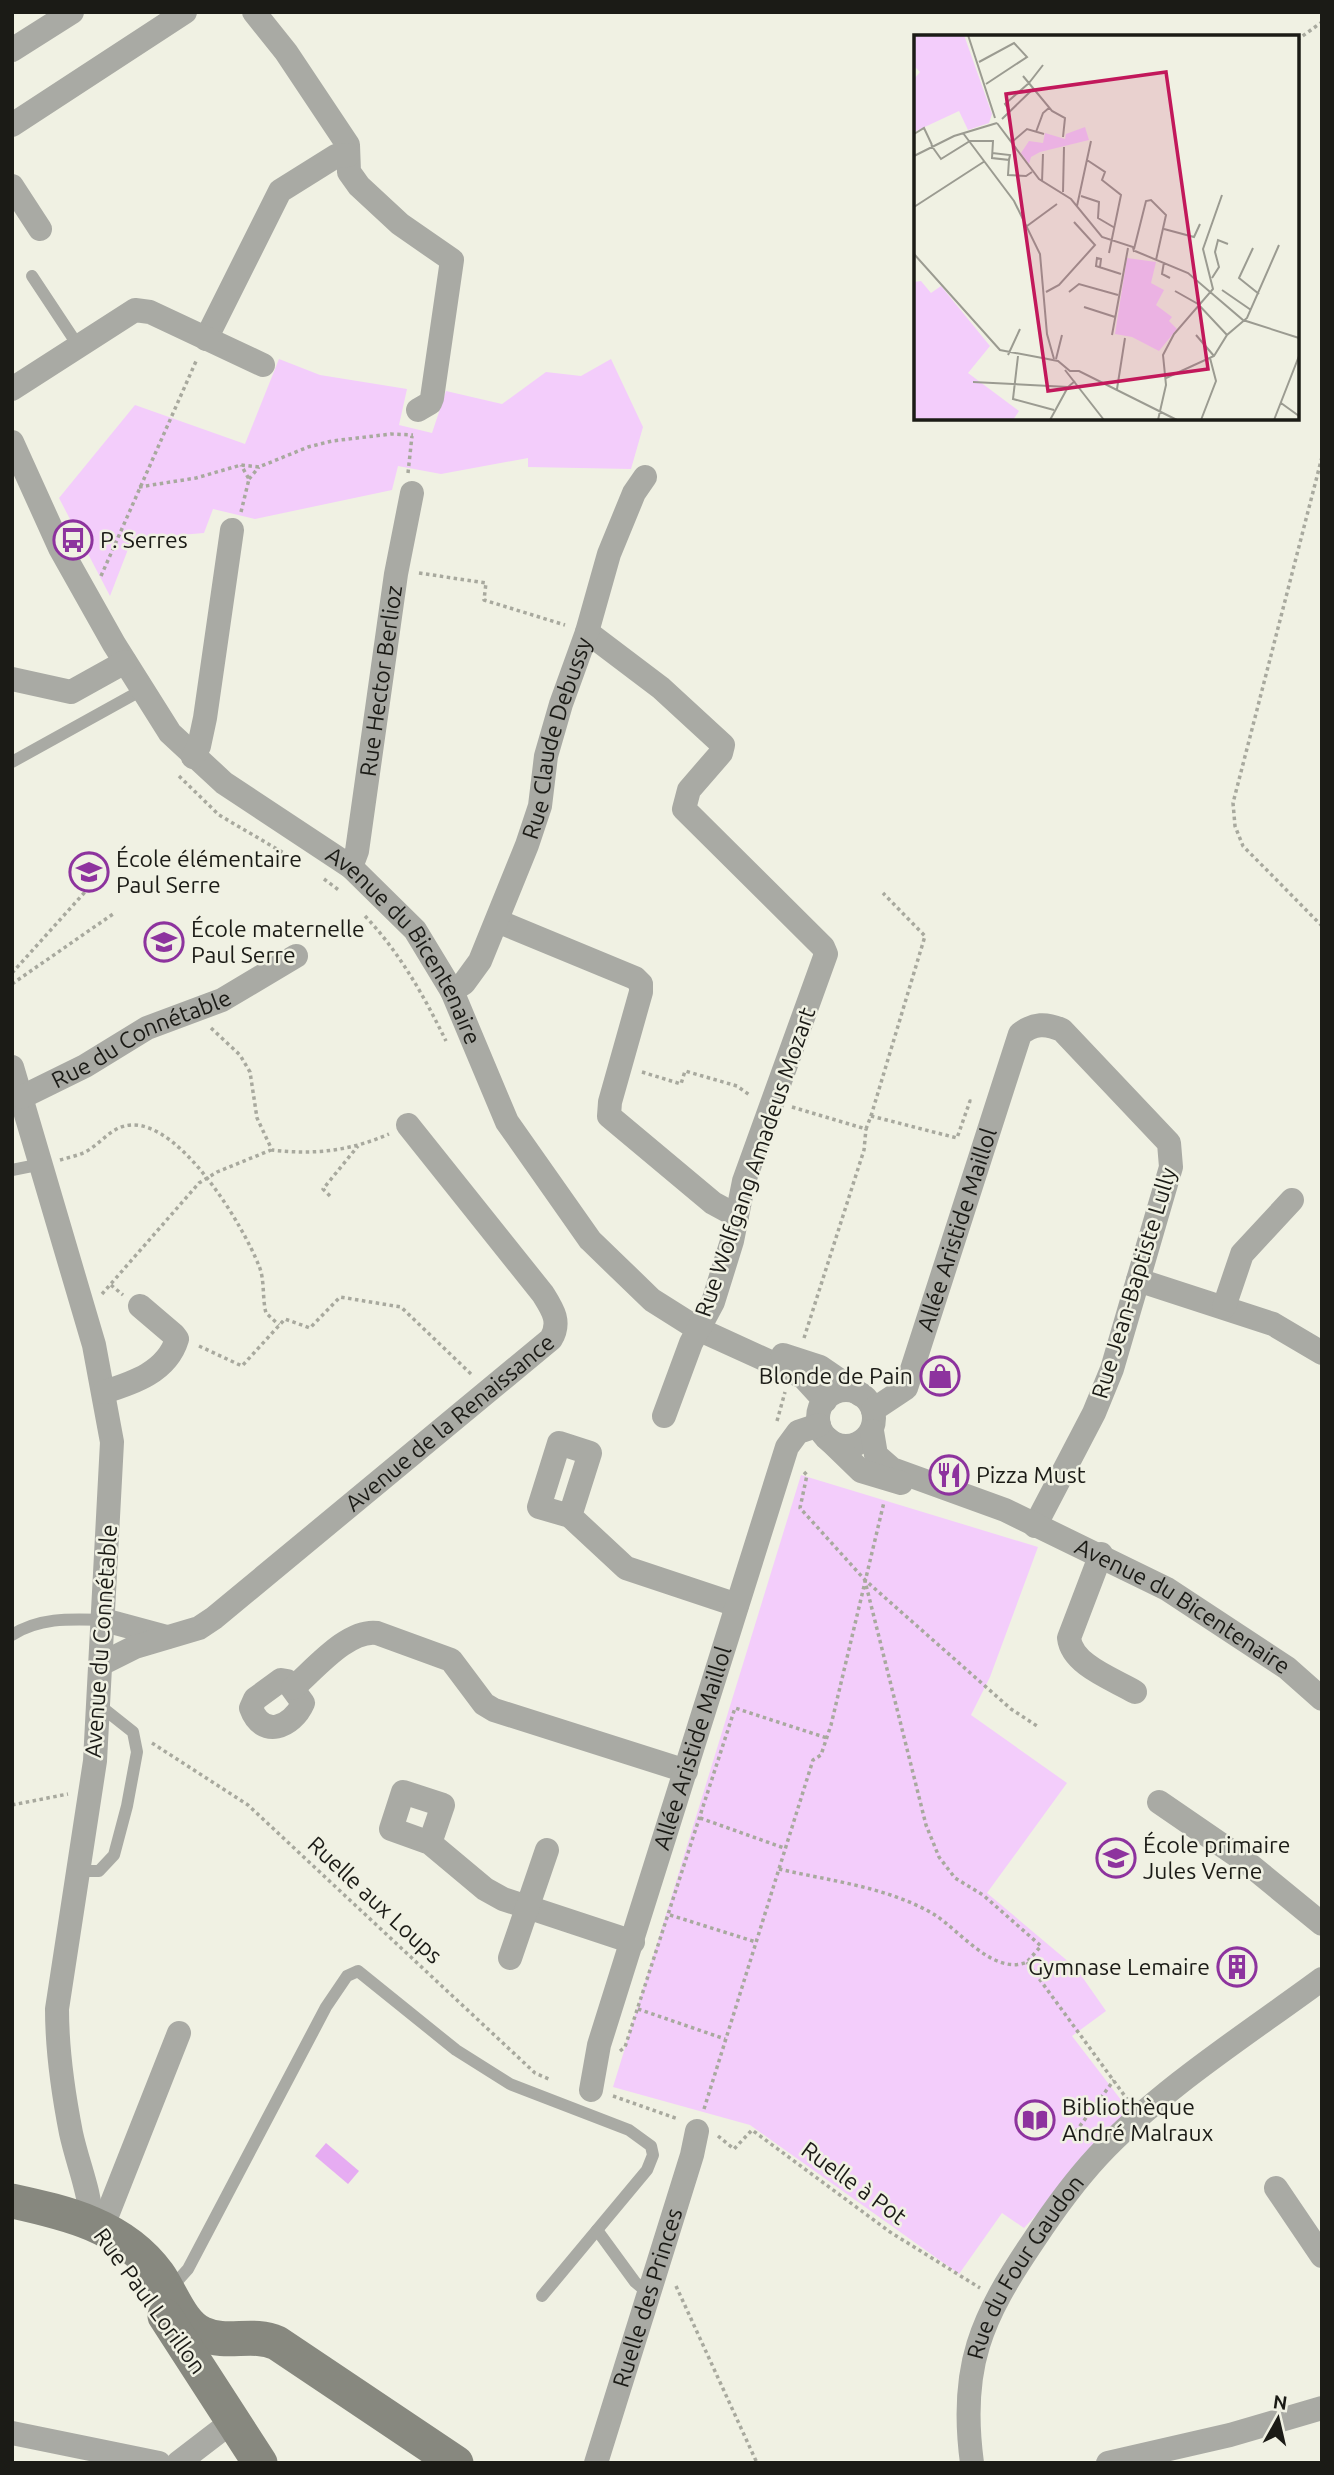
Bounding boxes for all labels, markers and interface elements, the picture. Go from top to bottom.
inset map [914,35,1299,420]
bus stop icon: P. Serres [52,519,94,561]
place label: P. Serres [100,527,188,552]
street label: Rue Hector Berlioz [355,583,406,778]
street label: Rue Claude Debussy [517,634,596,842]
street label: Avenue du Bicentenaire [322,841,486,1048]
place label: École élémentaire Paul Serre [116,845,302,897]
school or university icon: École élémentaire Paul Serre [68,851,110,893]
place label: École maternelle Paul Serre [191,915,365,967]
school or university icon: École maternelle Paul Serre [143,921,185,963]
street label: Rue du Connétable [47,984,235,1093]
street label: Rue Wolfgang Amadeus Mozart [690,1004,819,1320]
street label: Allée Aristide Maillol [912,1125,1001,1334]
street label: Rue Jean-Baptiste Lully [1086,1164,1181,1401]
street label: Avenue de la Renaissance [340,1329,559,1516]
shop icon: Blonde de Pain [919,1355,961,1397]
place label: Blonde de Pain [759,1363,913,1388]
restaurant icon: Pizza Must [928,1454,970,1496]
place label: Pizza Must [976,1462,1086,1487]
street label: Avenue du Connétable [80,1523,121,1759]
street label: Avenue du Bicentenaire [1071,1533,1295,1678]
street label: Allée Aristide Maillol [648,1643,736,1853]
street label: Ruelle aux Loups [303,1831,447,1968]
place label: École primaire Jules Verne [1143,1831,1290,1883]
school or university icon: École primaire Jules Verne [1095,1837,1137,1879]
building icon: Gymnase Lemaire [1216,1946,1258,1988]
place label: Gymnase Lemaire [1028,1954,1210,1979]
place label: Bibliothèque André Malraux [1062,2094,1214,2145]
library icon: Bibliothèque André Malraux [1014,2099,1056,2141]
street label: Ruelle à Pot [797,2136,912,2229]
street label: Rue du Four Gaudon [962,2170,1088,2362]
street label: Ruelle des Princes [607,2205,687,2390]
street label: Rue Paul Lorillon [89,2223,211,2378]
north arrow [1243,2384,1313,2454]
text: N [1272,2390,1289,2414]

